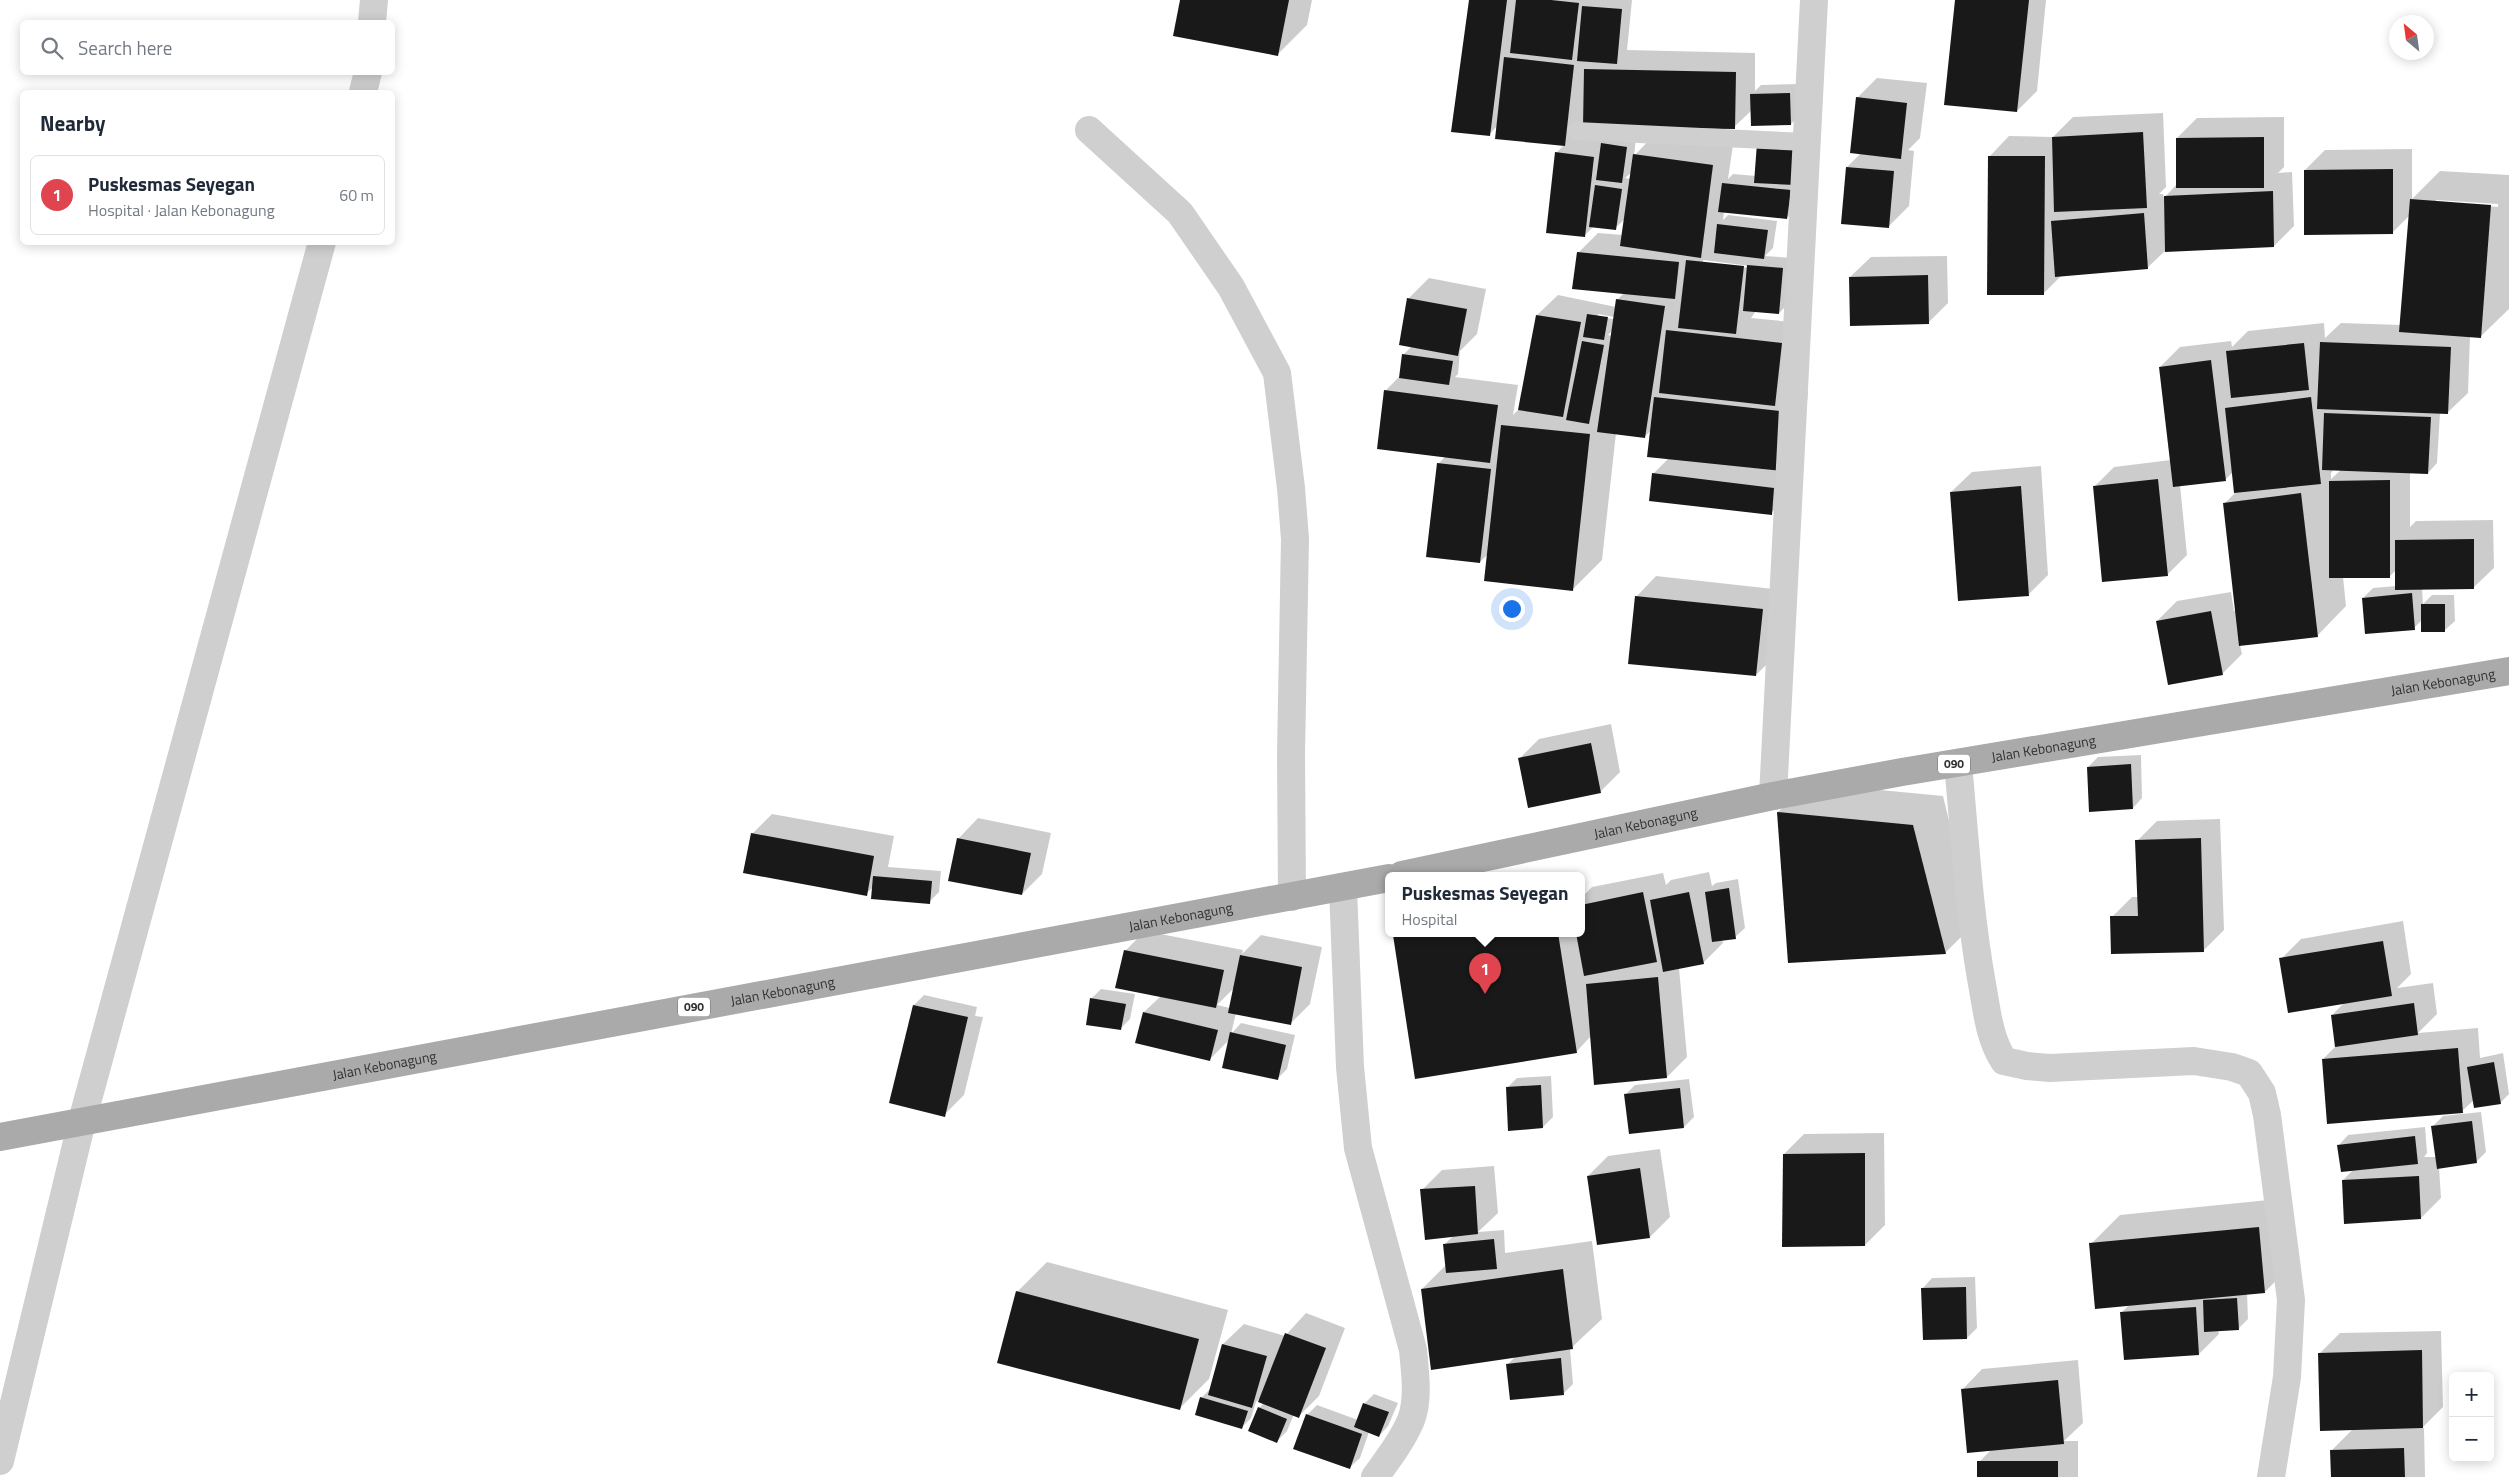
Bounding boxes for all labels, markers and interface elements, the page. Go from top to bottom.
north arrow [2389,15,2434,60]
search box [20,20,395,75]
text: Search here [78,33,172,62]
icon: search [38,34,66,62]
text: Nearby [40,107,105,139]
text: Puskesmas Seyegan [88,169,255,198]
text: 1 [53,183,61,207]
text: 60 m [339,183,374,207]
text: Hospital · Jalan Kebonagung [88,198,275,222]
your location [1499,596,1525,622]
street label: Jalan Kebonagung [2389,662,2497,700]
street label: Jalan Kebonagung [1990,729,2097,767]
road number: 090 [1938,754,1970,774]
street label: Jalan Kebonagung [1592,801,1699,844]
popup [1385,872,1585,937]
text: Puskesmas Seyegan [1401,878,1569,907]
street label: Jalan Kebonagung [1127,896,1234,936]
text: Hospital [1401,907,1457,931]
pin: 1 [1469,953,1501,994]
street label: Jalan Kebonagung [729,971,836,1011]
road number: 090 [678,998,710,1016]
street label: Jalan Kebonagung [331,1045,438,1085]
map controls [2449,1372,2494,1462]
button: + [2449,1372,2494,1417]
button: − [2449,1417,2494,1462]

